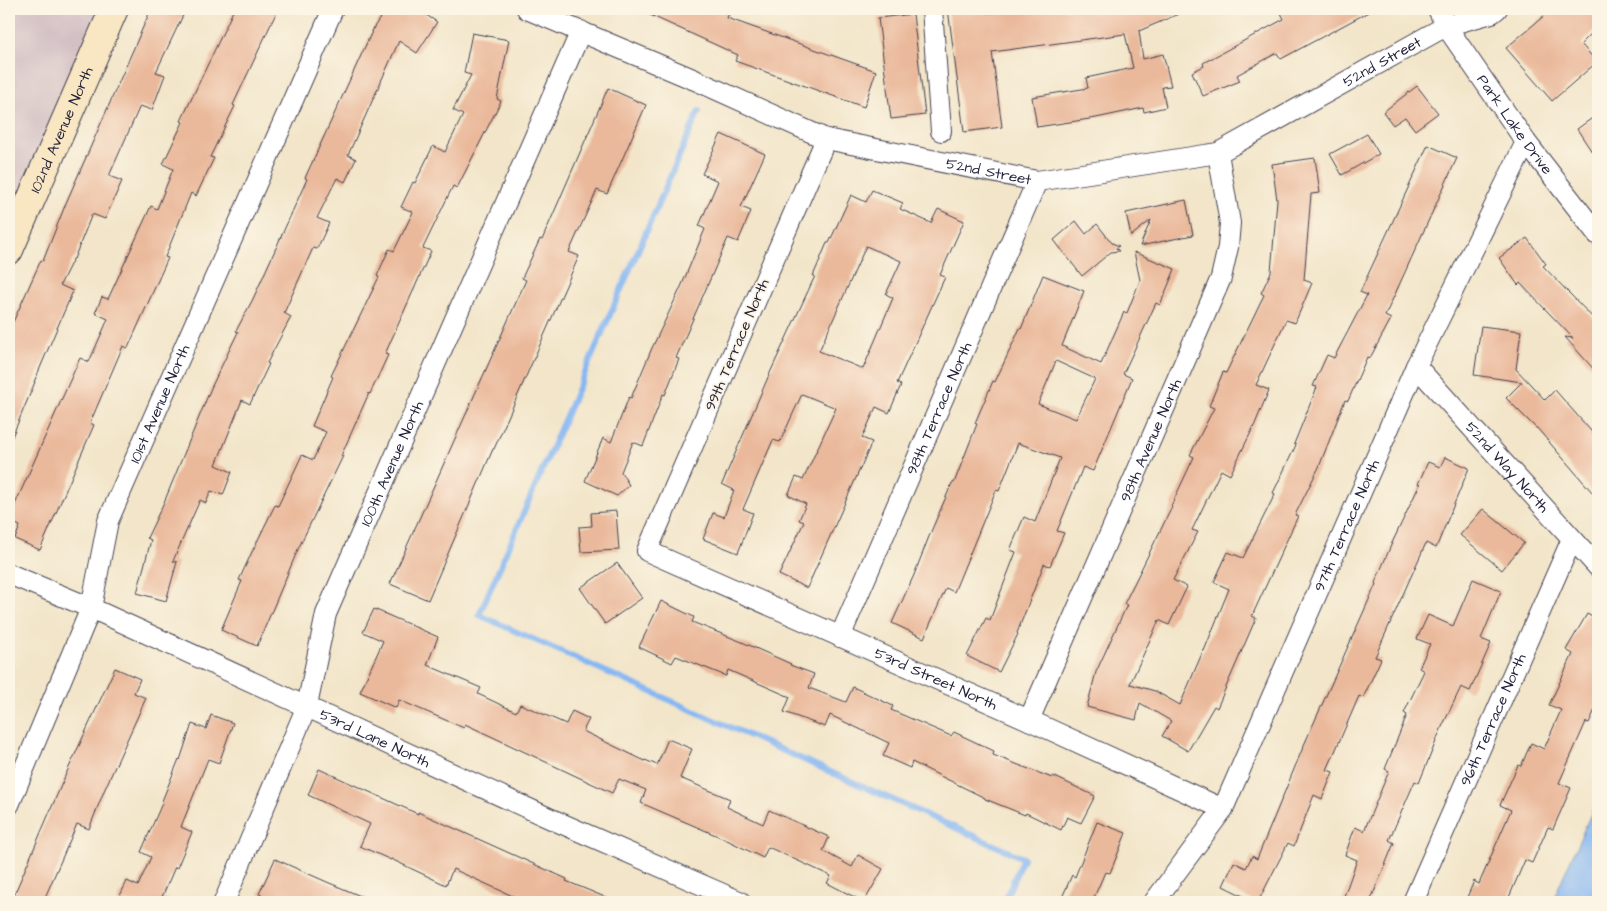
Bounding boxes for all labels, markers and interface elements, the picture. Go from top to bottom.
street label: 52nd Street [1339,31,1425,92]
street label: 102nd Avenue North [25,63,98,196]
street label: Park Lake Drive [1472,70,1558,179]
street label: 52nd Street [944,153,1033,190]
street label: 99th Terrace North [700,275,775,414]
street label: 98th Terrace North [901,338,977,478]
street label: 101st Avenue North [124,341,195,466]
street label: 98th Avenue North [1115,375,1187,505]
street label: 100th Avenue North [355,397,429,530]
street label: 52nd Way North [1461,417,1554,517]
street label: 97th Terrace North [1308,456,1385,595]
street label: 53rd Street North [871,642,1001,715]
street label: 96th Terrace North [1455,650,1531,789]
street label: 53rd Lane North [316,704,434,773]

